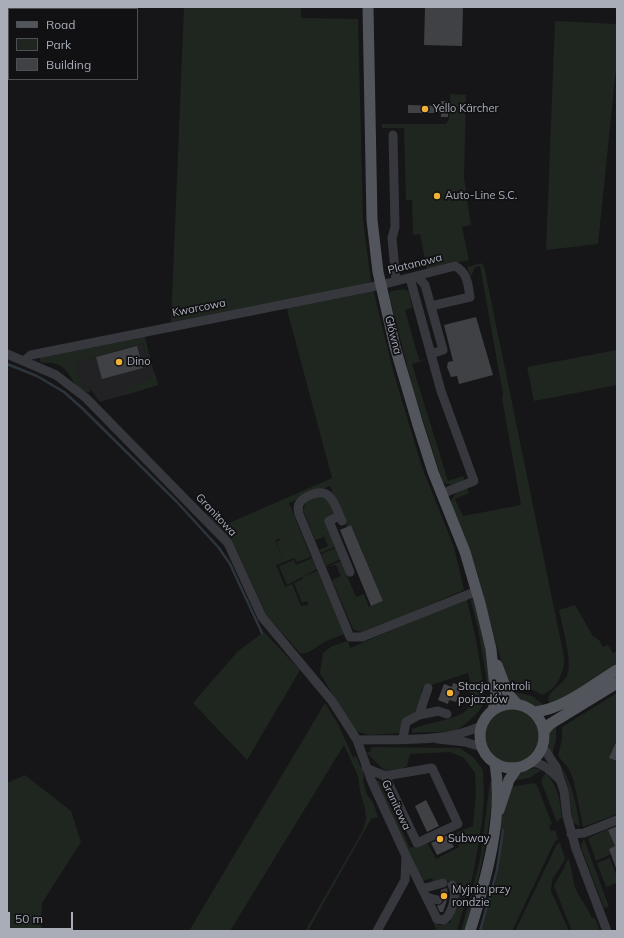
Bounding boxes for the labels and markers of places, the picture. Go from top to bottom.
place label: Yello Kärcher [433,102,499,116]
marker: Yello Kärcher [420,104,430,114]
place label: Auto-Line S.C. [445,189,517,203]
marker: Auto-Line S.C. [432,191,442,201]
place label: Dino [127,355,151,369]
marker: Dino [114,357,124,367]
place label: Stacja kontroli pojazdów [458,680,530,706]
marker: Stacja kontroli pojazdów [445,688,455,698]
place label: Subway [448,832,490,846]
marker: Subway [435,834,445,844]
place label: Myjnia przy rondzie [452,883,511,909]
marker: Myjnia przy rondzie [439,891,449,901]

